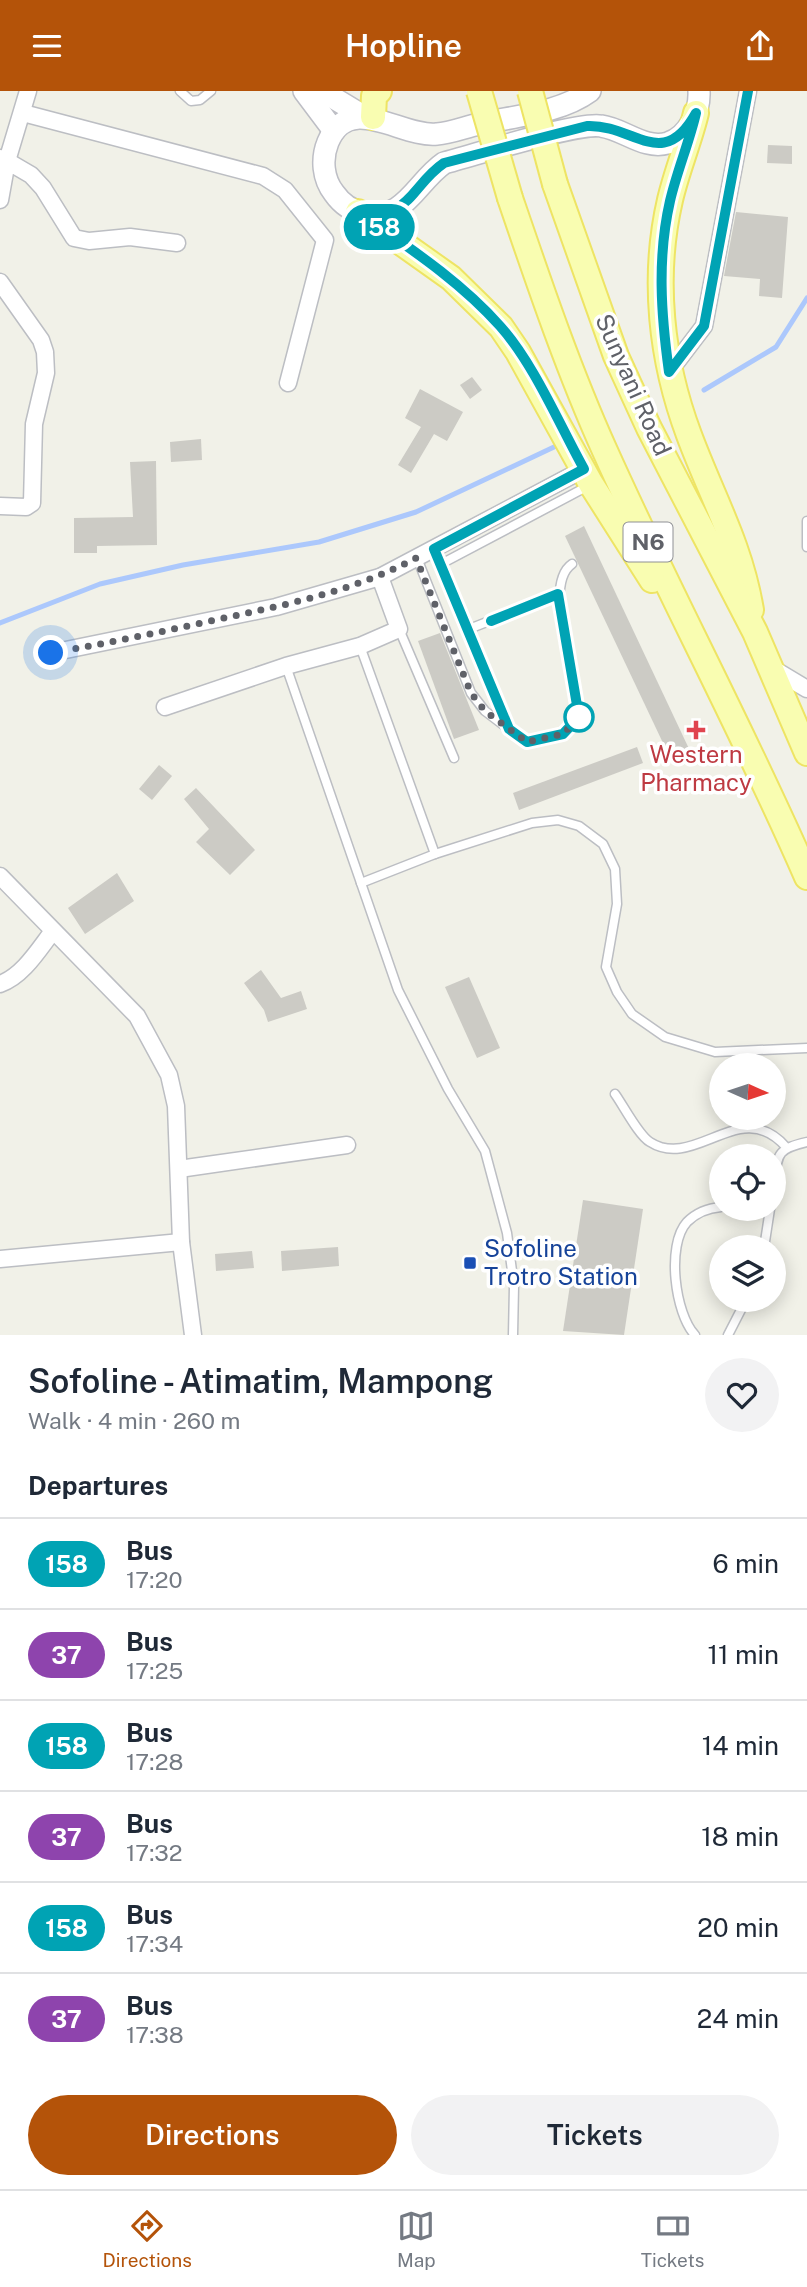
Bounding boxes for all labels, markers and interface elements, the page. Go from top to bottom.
icon: menu [28,27,66,65]
text: Hopline [345,27,462,64]
icon: share [741,27,779,65]
line badge: 158 [339,204,419,250]
text: 158 [358,213,400,241]
street label: Sunyani Road [590,310,678,460]
road number: N6 [624,523,672,562]
your location [33,635,68,670]
unlabelled marker [564,702,594,732]
marker: Western Pharmacy [688,722,704,738]
place label: Western Pharmacy [640,740,752,796]
north arrow [709,1053,786,1131]
map controls [709,1053,786,1312]
button: locate [709,1144,786,1221]
place label: Sofoline Trotro Station [484,1234,638,1290]
button: layers [709,1235,786,1312]
marker: Sofoline Trotro Station [462,1255,478,1271]
button: heart [705,1358,779,1432]
text: Sofoline - Atimatim, Mampong [28,1362,493,1400]
text: Walk · 4 min · 260 m [28,1407,241,1434]
text: Departures [28,1470,168,1501]
text: Bus [126,1535,173,1566]
text: 6 min [712,1548,779,1579]
text: 158 [45,1550,88,1578]
text: 17:20 [126,1566,183,1593]
text: Bus [126,1626,173,1657]
text: 11 min [707,1639,779,1670]
text: 37 [51,1641,82,1669]
text: 17:25 [126,1657,183,1684]
text: Bus [126,1717,173,1748]
text: 14 min [702,1730,779,1761]
text: 158 [45,1732,88,1760]
text: 17:28 [126,1748,183,1775]
text: Bus [126,1808,173,1839]
text: 18 min [701,1821,779,1852]
text: 37 [51,1823,82,1851]
text: 17:32 [126,1839,183,1866]
text: Bus [126,1899,173,1930]
text: 20 min [697,1912,779,1943]
text: 158 [45,1914,88,1942]
text: 17:34 [126,1930,183,1957]
text: Bus [126,1990,173,2021]
text: 24 min [697,2003,779,2034]
text: 37 [51,2005,82,2033]
text: 17:38 [126,2021,184,2048]
button: Directions [28,2095,397,2175]
button: Tickets [411,2095,779,2175]
tab: Directions [103,2207,192,2271]
tab: Map [397,2207,436,2271]
tab: Tickets [641,2207,704,2271]

